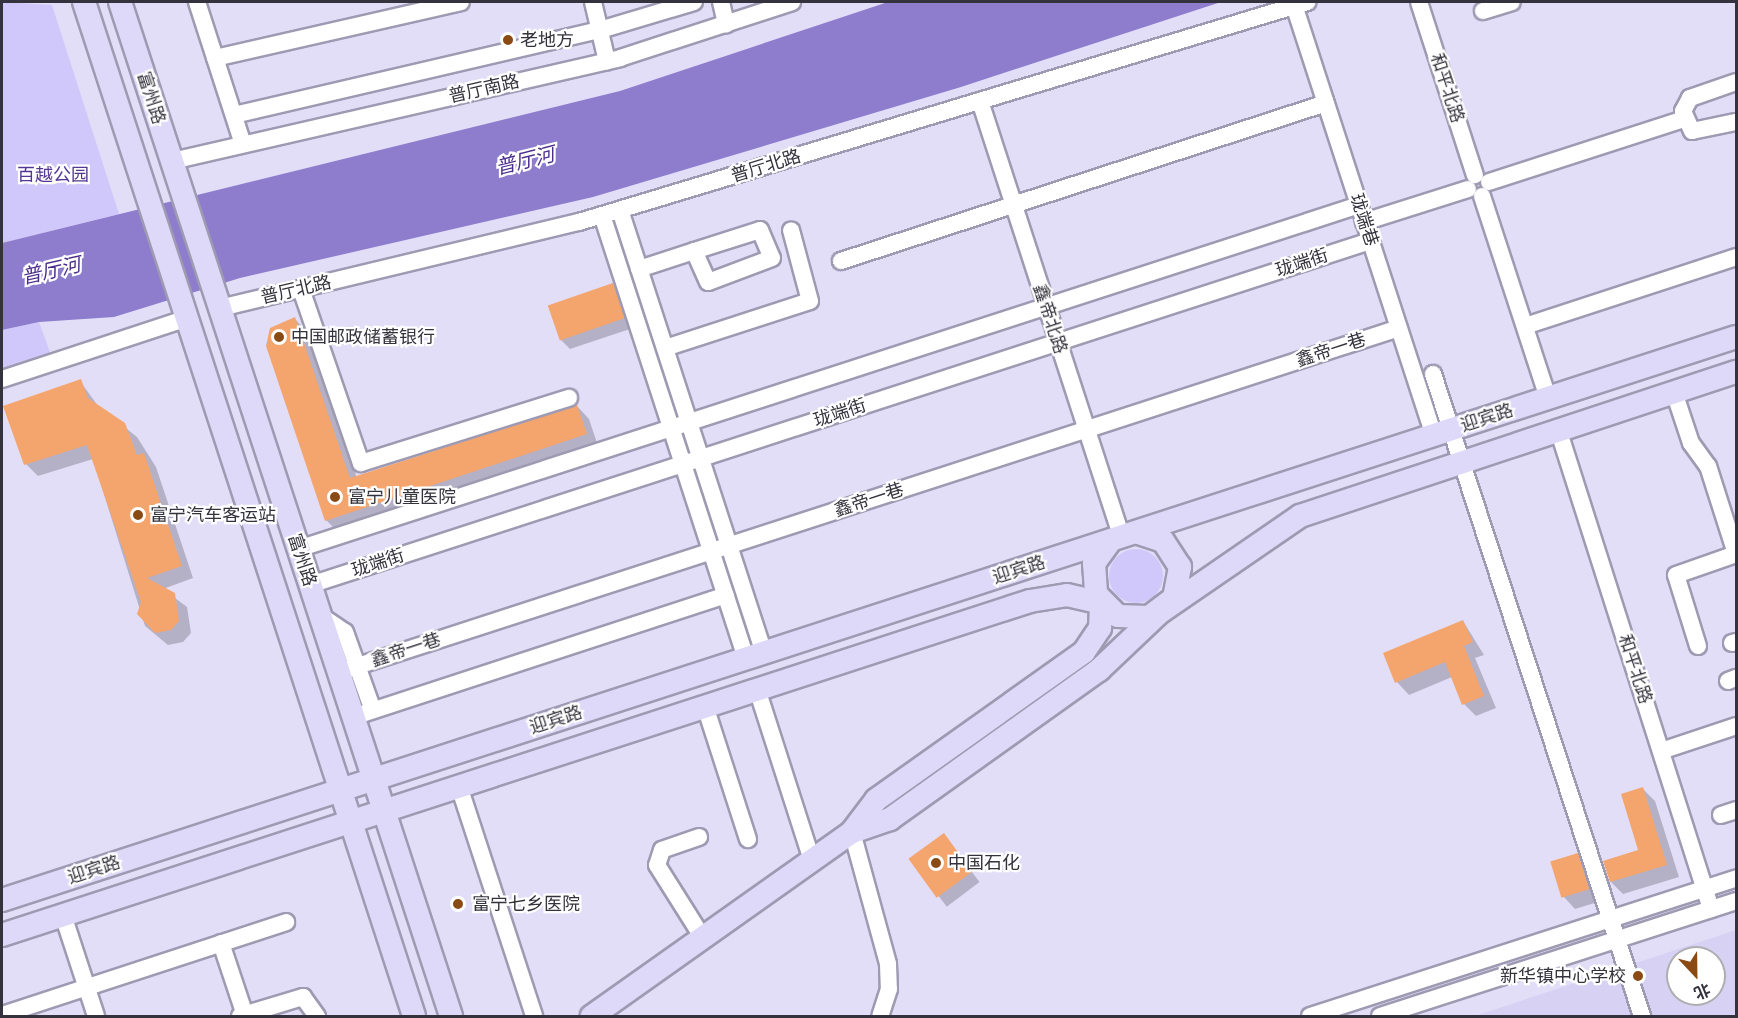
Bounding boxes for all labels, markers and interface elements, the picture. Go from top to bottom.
place label: 老地方 [520,29,574,51]
marker: 老地方 [501,33,515,47]
street label: 和平北路 [1426,50,1468,126]
street label: 富州路 [132,69,170,127]
street label: 普厅南路 [446,70,522,108]
water label: 普厅河 [493,142,557,180]
street label: 普厅北路 [728,145,804,187]
park label: 百越公园 [17,164,89,186]
street label: 珑端巷 [1345,191,1383,249]
street label: 珑端街 [1273,244,1331,282]
water label: 普厅河 [19,253,83,289]
street label: 普厅北路 [258,271,334,309]
street label: 鑫帝北路 [1029,281,1071,357]
place label: 中国邮政储蓄银行 [291,326,435,348]
street label: 鑫帝一巷 [1293,329,1369,371]
marker: 中国邮政储蓄银行 [272,330,286,344]
street label: 珑端街 [811,394,869,432]
street label: 迎宾路 [1458,399,1516,437]
street label: 鑫帝一巷 [831,479,907,521]
place label: 富宁儿童医院 [348,486,456,508]
marker: 富宁儿童医院 [326,488,344,506]
place label: 富宁汽车客运站 [150,504,276,526]
marker: 富宁汽车客运站 [131,508,145,522]
street label: 富州路 [283,531,321,589]
street label: 珑端街 [349,544,407,582]
street label: 迎宾路 [990,551,1048,589]
street label: 鑫帝一巷 [368,629,444,671]
street label: 和平北路 [1614,631,1656,707]
street label: 迎宾路 [527,701,585,739]
street label: 迎宾路 [65,851,123,889]
place label: 中国石化 [948,852,1020,874]
marker: 中国石化 [929,856,943,870]
place label: 富宁七乡医院 [472,893,580,915]
marker: 富宁七乡医院 [449,895,467,913]
north arrow [1666,946,1726,1006]
place label: 新华镇中心学校 [1500,965,1626,987]
marker: 新华镇中心学校 [1631,969,1645,983]
text: 北 [1691,979,1714,1004]

